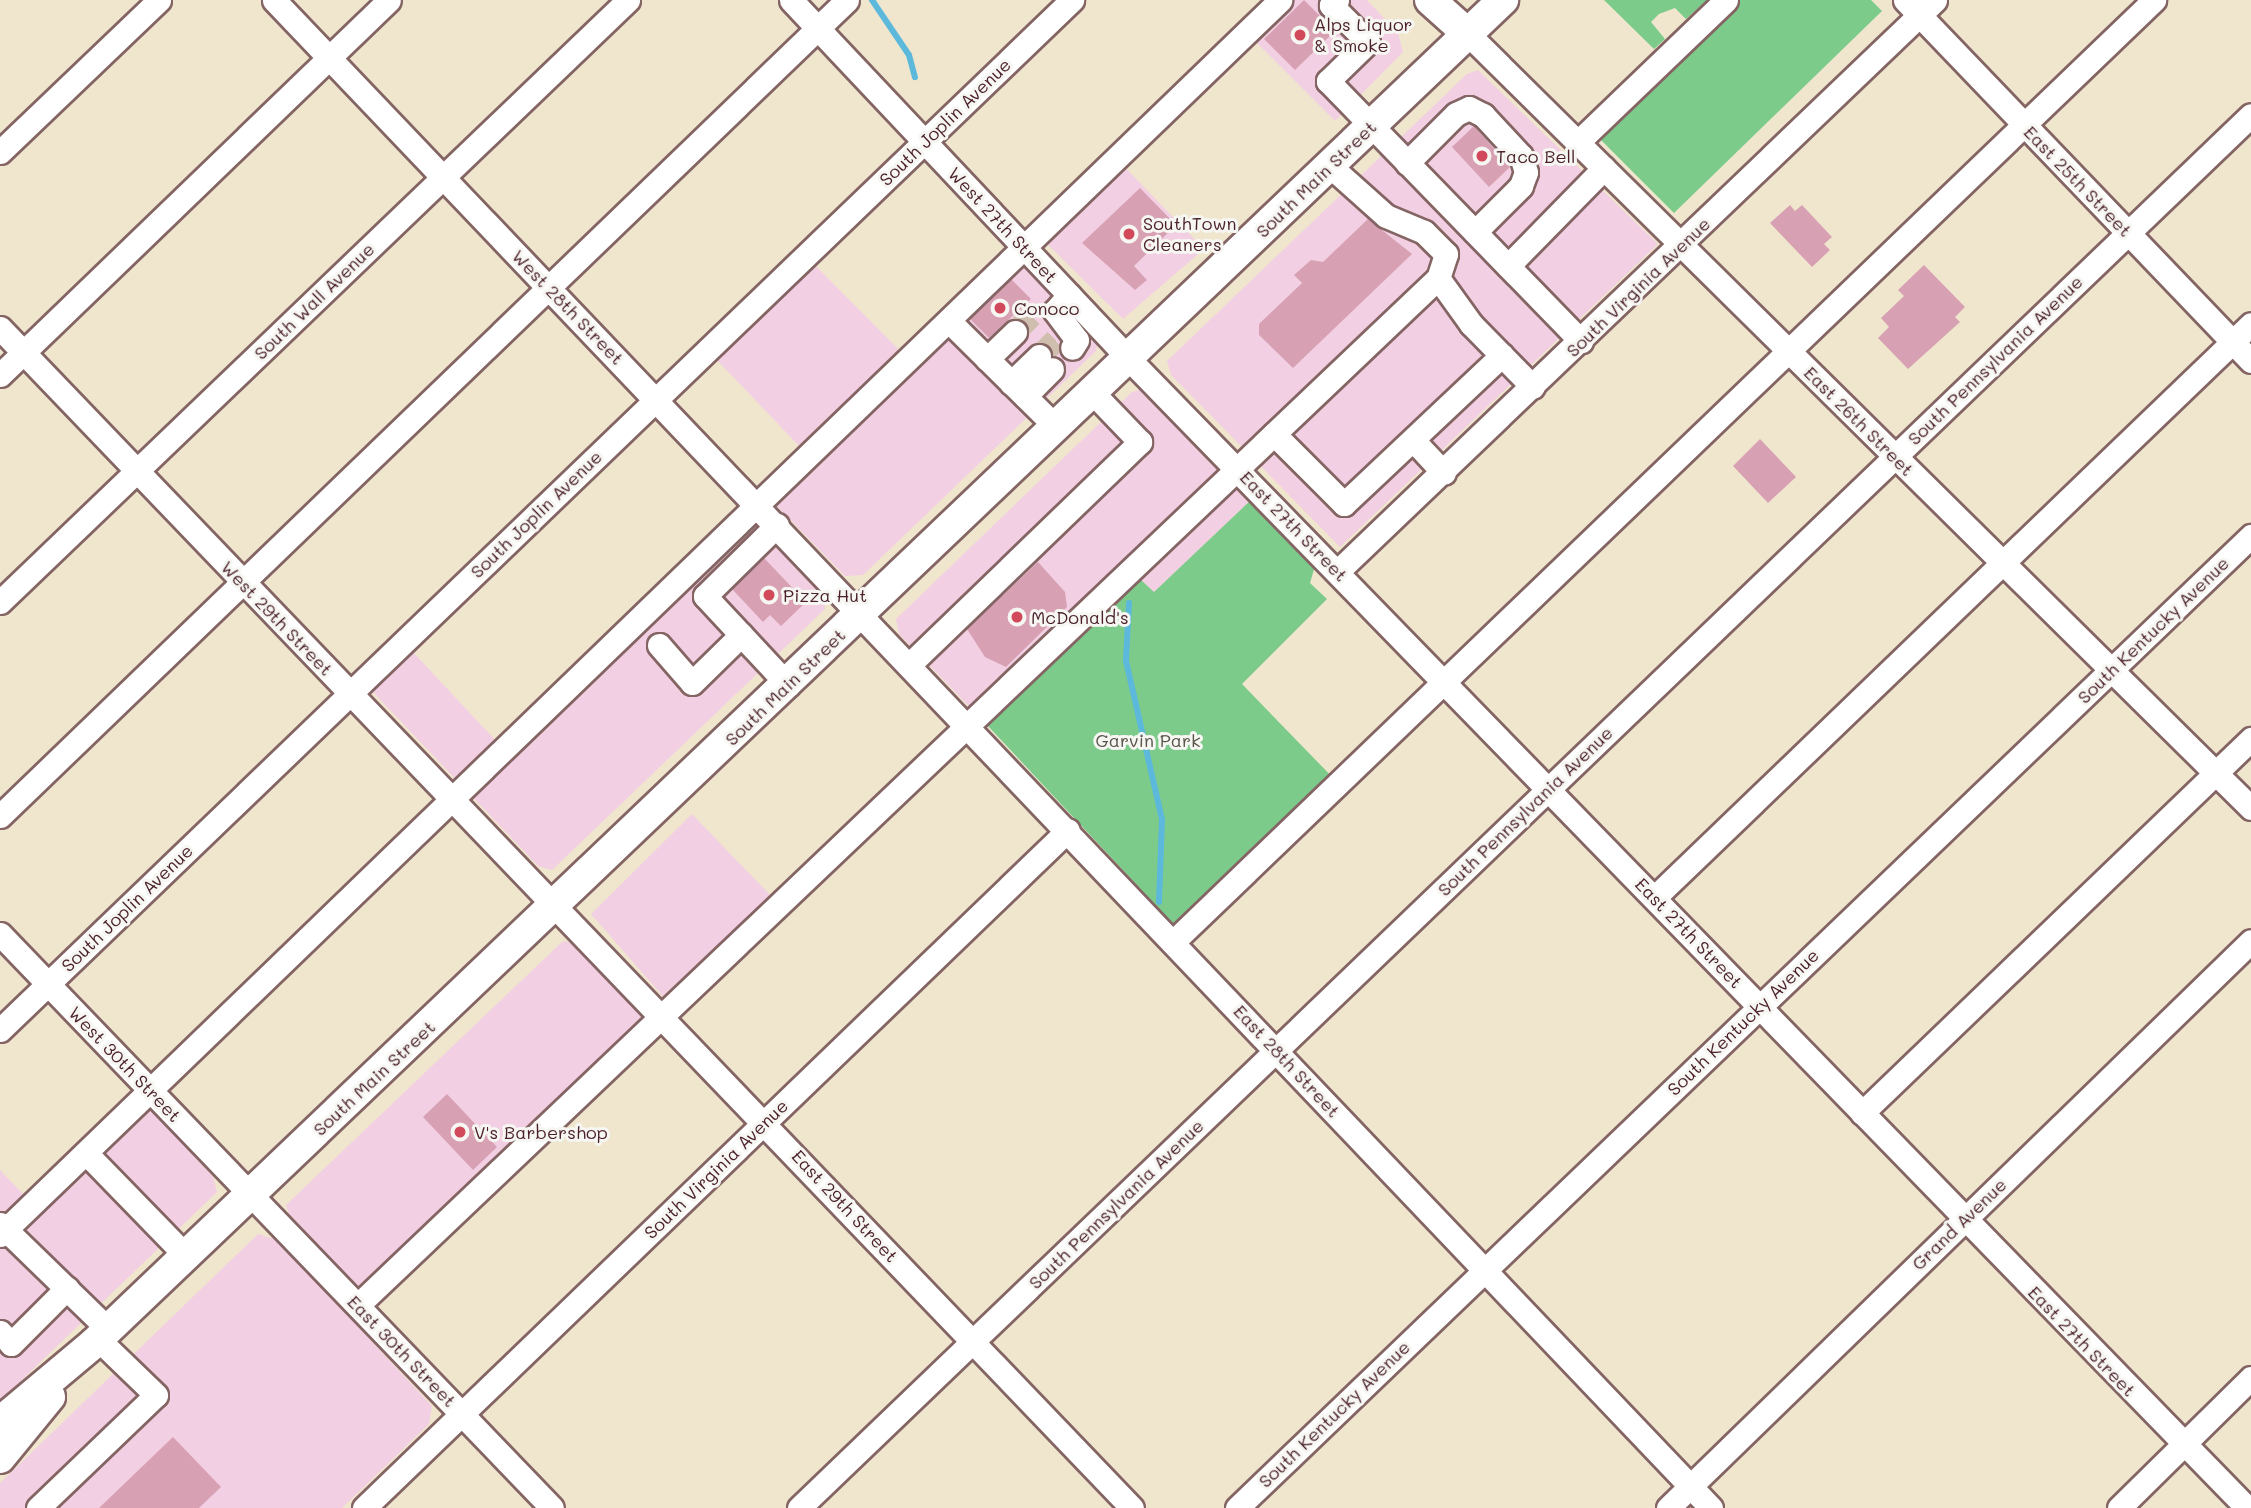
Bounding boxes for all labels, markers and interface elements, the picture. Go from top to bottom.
place label: Alps Liquor & Smoke [1314,14,1413,56]
marker: Alps Liquor & Smoke [1292,27,1308,43]
street label: South Joplin Avenue [875,54,1015,190]
street label: South Main Street [1251,116,1381,242]
street label: East 25th Street [2020,121,2136,241]
place label: Taco Bell [1496,145,1576,167]
marker: Taco Bell [1474,148,1490,164]
street label: West 27th Street [944,163,1062,287]
place label: SouthTown Cleaners [1143,213,1236,256]
street label: South Virginia Avenue [1562,213,1714,361]
marker: SouthTown Cleaners [1121,226,1137,242]
street label: South Wall Avenue [249,238,379,364]
street label: West 28th Street [508,245,628,369]
street label: South Pennsylvania Avenue [1903,271,2087,449]
place label: Conoco [1014,297,1079,319]
marker: Conoco [992,300,1008,316]
street label: East 26th Street [1800,362,1918,480]
street label: South Joplin Avenue [466,446,606,582]
street label: East 27th Street [1236,466,1352,586]
street label: South Kentucky Avenue [2073,552,2233,708]
street label: West 29th Street [217,556,337,680]
place label: Pizza Hut [783,584,867,606]
marker: Pizza Hut [761,587,777,603]
place label: McDonald's [1031,606,1129,628]
marker: McDonald's [1009,609,1025,625]
street label: South Main Street [720,624,850,750]
street label: South Pennsylvania Avenue [1433,722,1617,900]
park label: Garvin Park [1095,729,1201,751]
street label: South Joplin Avenue [57,840,197,976]
street label: East 27th Street [1631,873,1747,993]
street label: South Kentucky Avenue [1663,944,1823,1100]
street label: East 28th Street [1229,1000,1345,1122]
street label: West 30th Street [64,1002,186,1126]
street label: South Main Street [309,1016,439,1140]
street label: South Virginia Avenue [640,1095,792,1243]
street label: South Pennsylvania Avenue [1024,1115,1208,1293]
place label: V's Barbershop [474,1121,608,1143]
marker: V's Barbershop [452,1124,468,1140]
street label: East 29th Street [787,1145,903,1267]
street label: Grand Avenue [1907,1174,2011,1274]
street label: East 27th Street [2024,1281,2140,1401]
street label: East 30th Street [343,1291,461,1411]
street label: South Kentucky Avenue [1254,1336,1414,1492]

